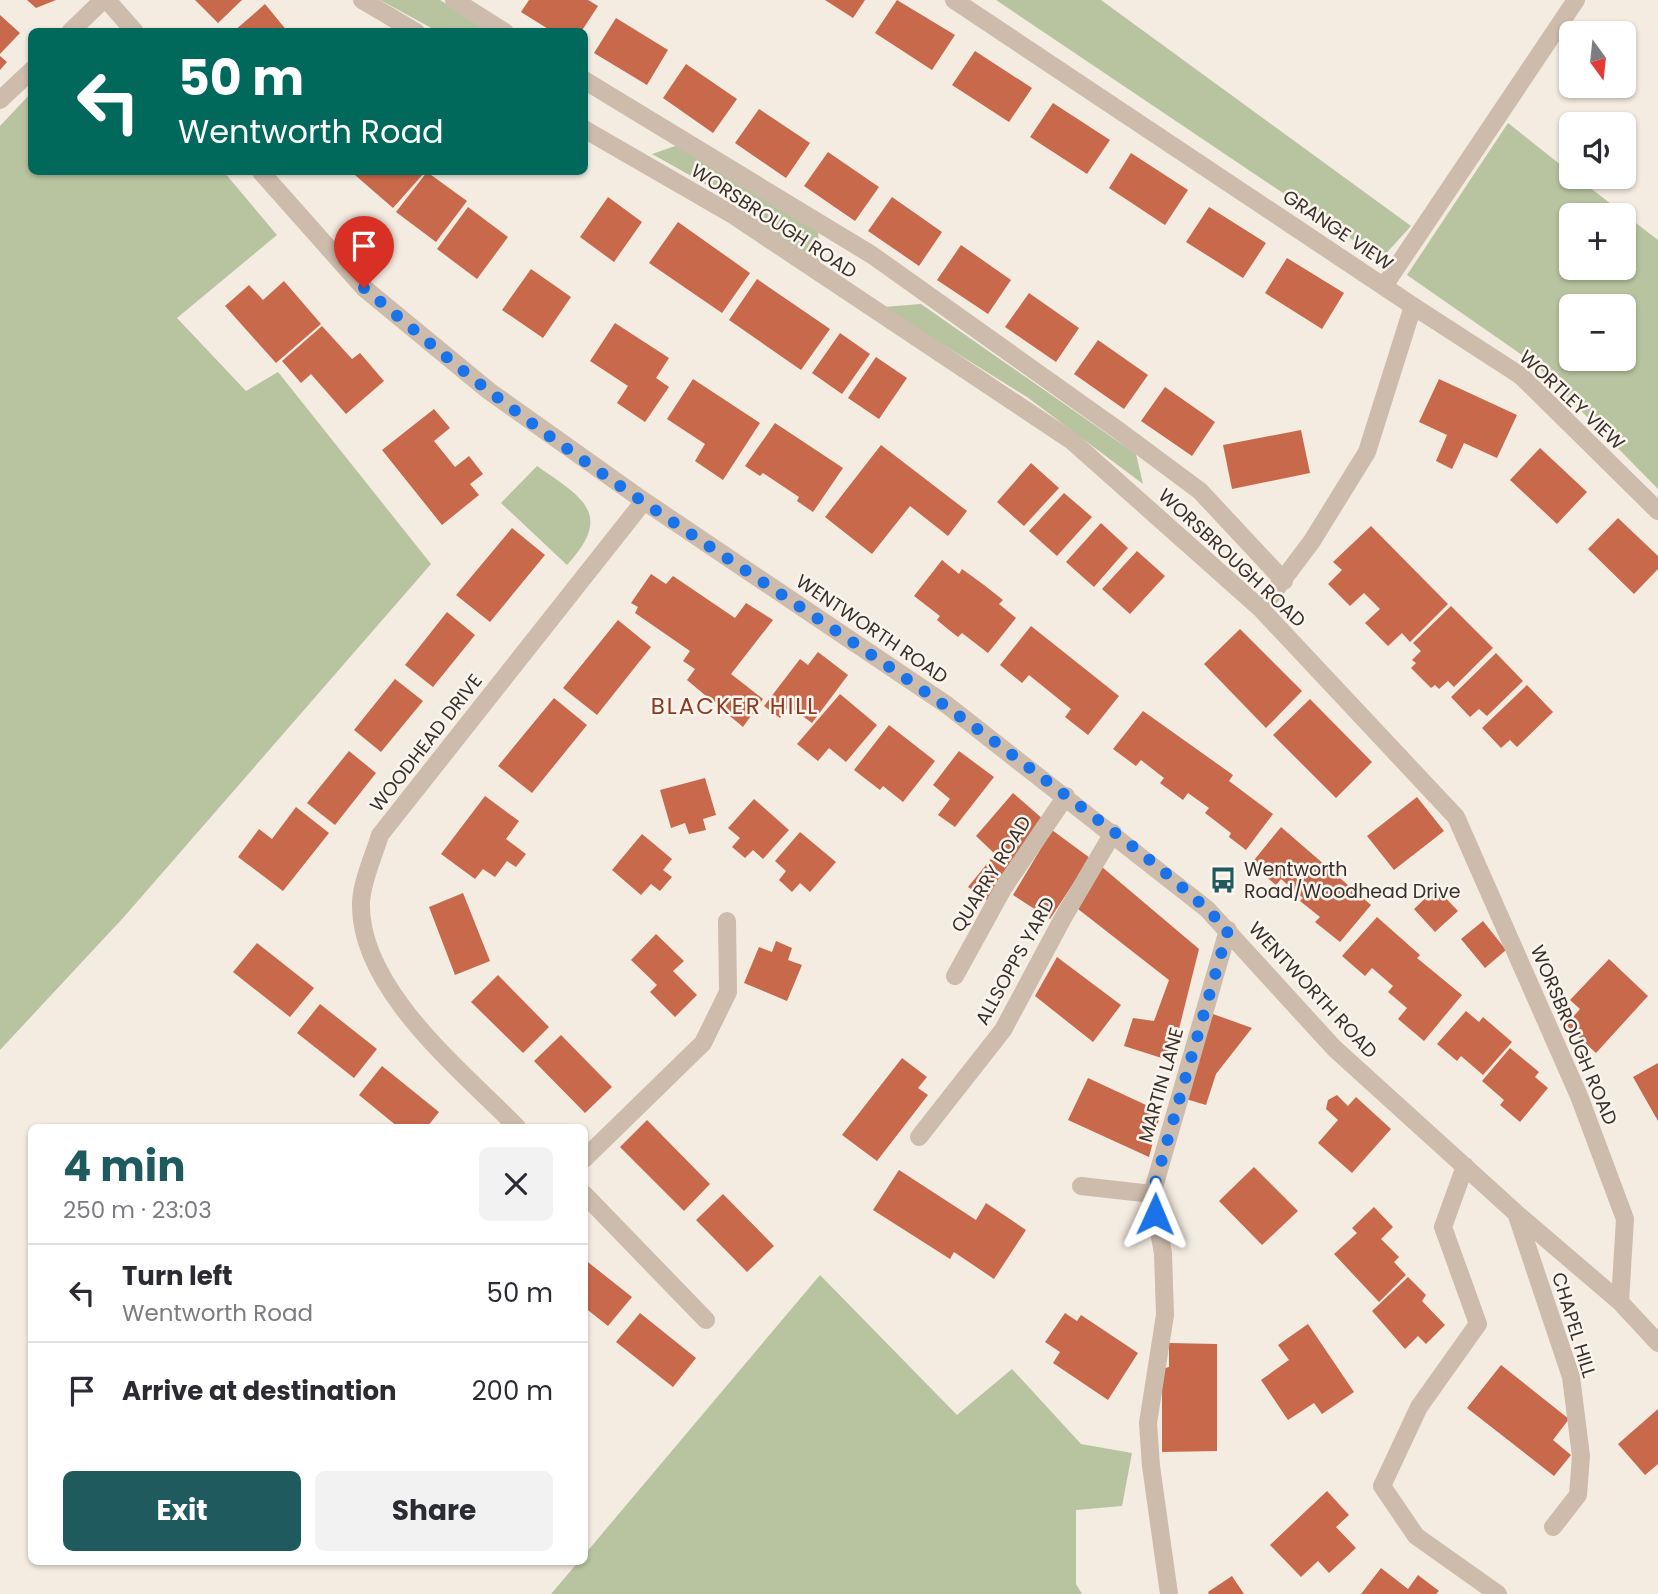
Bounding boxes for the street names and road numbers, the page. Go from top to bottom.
street label: WORSBROUGH ROAD [686,157,862,285]
street label: GRANGE VIEW [1277,183,1399,277]
street label: WORTLEY VIEW [1513,344,1631,456]
street label: WORSBROUGH ROAD [1152,482,1312,634]
street label: WENTWORTH ROAD [791,568,953,690]
street label: WOODHEAD DRIVE [364,668,488,818]
street label: QUARRY ROAD [944,811,1038,937]
street label: ALLSOPPS YARD [969,892,1061,1030]
street label: WENTWORTH ROAD [1242,916,1384,1064]
street label: WORSBROUGH ROAD [1524,941,1624,1129]
street label: MARTIN LANE [1132,1024,1190,1146]
street label: CHAPEL HILL [1545,1269,1603,1381]

